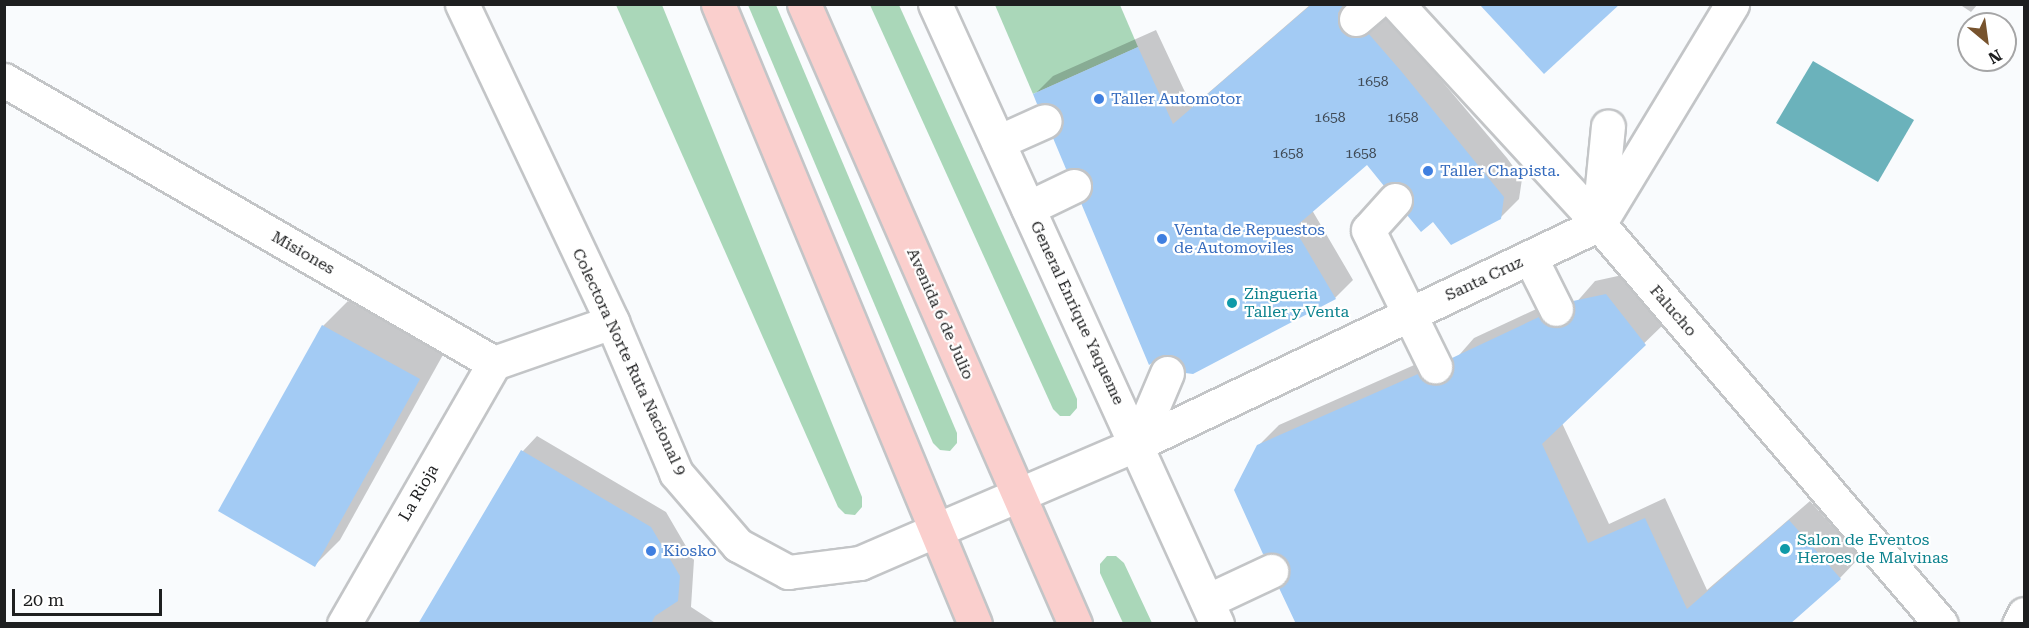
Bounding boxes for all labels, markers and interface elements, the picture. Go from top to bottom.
north arrow [1957,12,2017,72]
text: N [1985,45,2005,68]
house number: 1658 [1357,73,1389,89]
place label: Taller Automotor [1111,89,1242,109]
marker: Taller Automotor [1092,92,1106,106]
house number: 1658 [1314,109,1346,125]
house number: 1658 [1387,109,1419,125]
house number: 1658 [1272,145,1304,161]
house number: 1658 [1345,145,1377,161]
place label: Taller Chapista. [1440,161,1560,181]
marker: Taller Chapista. [1421,164,1435,178]
street label: General Enrique Yaqueme [1026,218,1128,408]
place label: Venta de Repuestos de Automoviles [1174,220,1325,258]
street label: Misiones [268,227,338,279]
marker: Venta de Repuestos de Automoviles [1155,232,1169,246]
street label: Avenida 6 de Julio [902,245,978,383]
street label: Colectora Norte Ruta Nacional 9 [568,246,690,478]
street label: Santa Cruz [1442,253,1526,305]
street label: Falucho [1646,281,1700,341]
place label: Zingueria Taller y Venta [1244,284,1349,322]
marker: Zingueria Taller y Venta [1225,296,1239,310]
street label: La Rioja [395,461,443,525]
place label: Salon de Eventos Heroes de Malvinas [1797,530,1948,568]
place label: Kiosko [663,541,717,561]
marker: Salon de Eventos Heroes de Malvinas [1778,542,1792,556]
marker: Kiosko [644,544,658,558]
scale bar [15,577,165,615]
text: 20 m [23,589,64,610]

